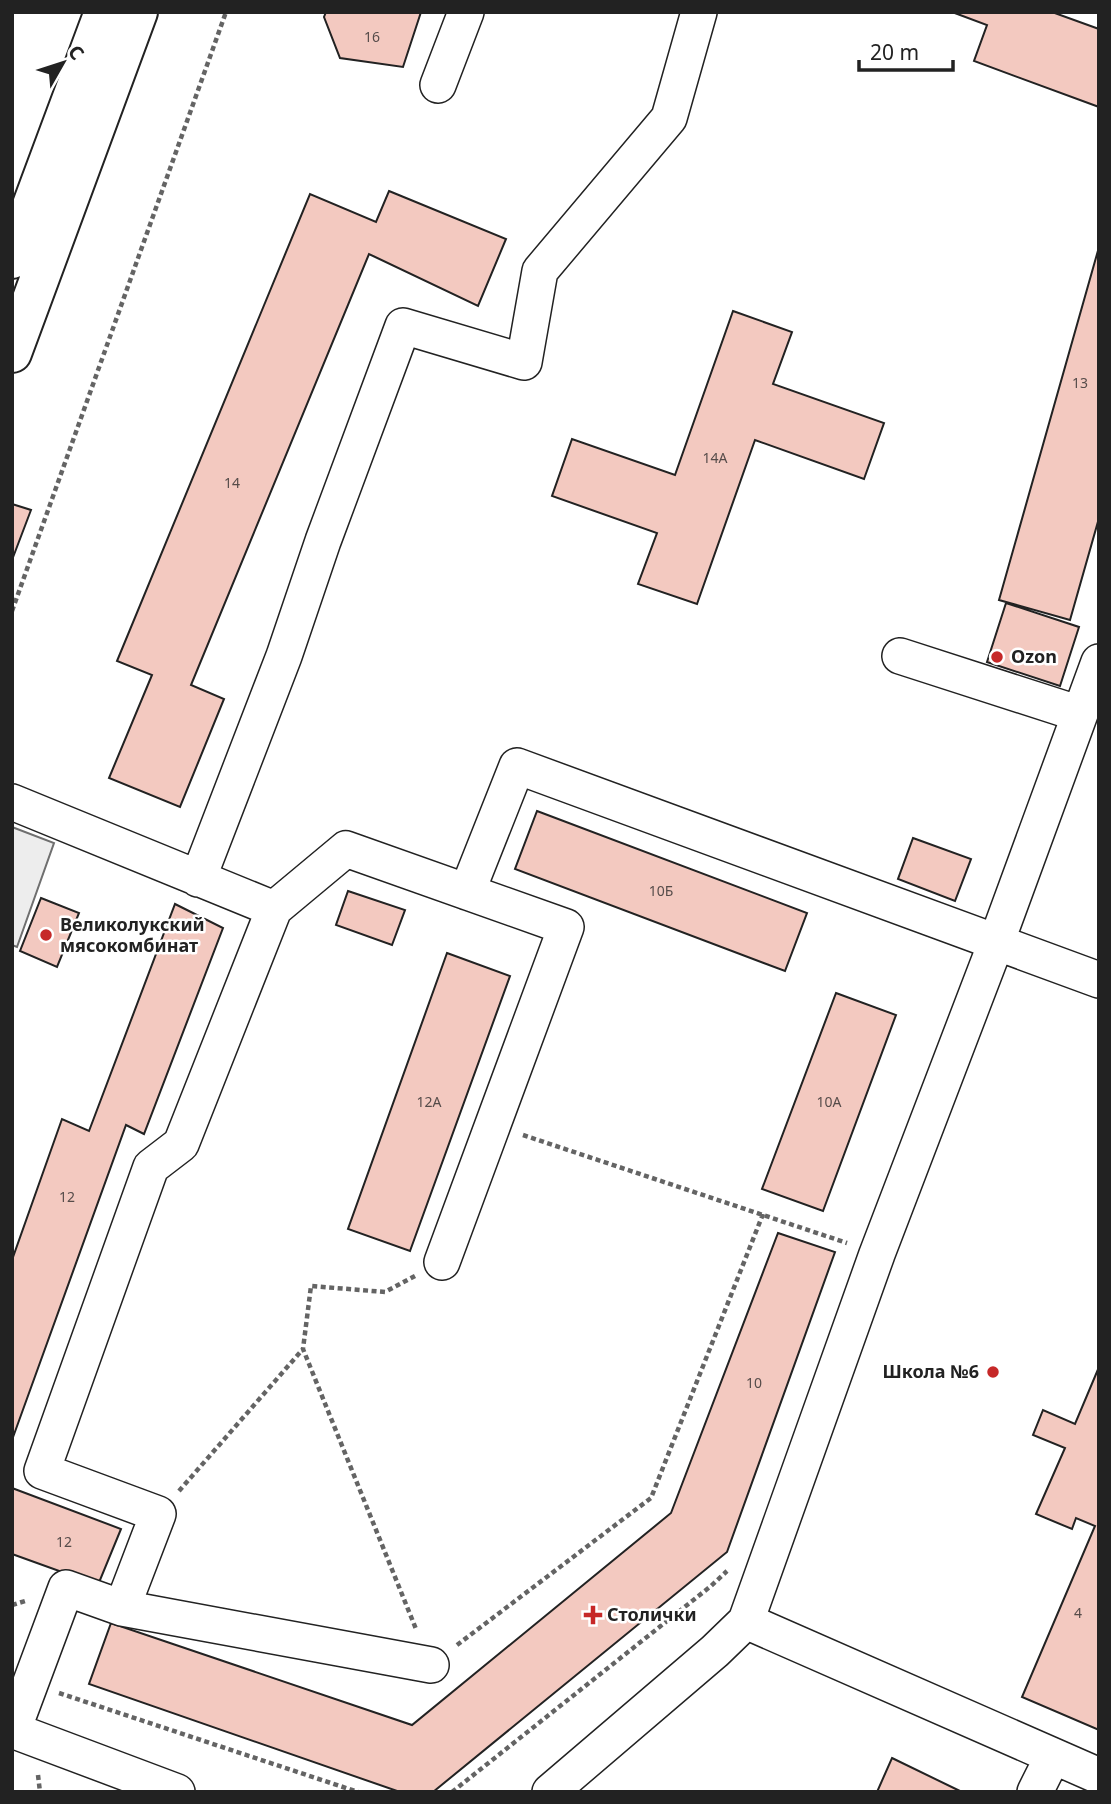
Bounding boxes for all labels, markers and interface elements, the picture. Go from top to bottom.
house number: 16 [364,27,380,46]
north arrow [28,28,98,98]
scale bar [859,28,954,72]
text: 20 m [870,38,919,66]
text: С [62,39,90,65]
house number: 13 [1072,373,1088,392]
house number: 14А [703,448,728,467]
house number: 14 [224,473,240,492]
place label: Ozon [1011,644,1057,668]
marker: Ozon [989,649,1005,665]
house number: 10Б [649,881,673,900]
place label: Великолукский мясокомбинат [60,912,205,957]
marker: Великолукский мясокомбинат [38,927,54,943]
house number: 12А [417,1092,442,1111]
house number: 10А [817,1092,842,1111]
house number: 12 [59,1187,75,1206]
place label: Школа №6 [882,1359,979,1383]
marker: Школа №6 [985,1364,1001,1380]
house number: 10 [746,1373,762,1392]
house number: 12 [56,1532,72,1551]
place label: Столички [607,1602,697,1626]
house number: 4 [1074,1603,1082,1622]
marker: Столички [585,1607,601,1623]

